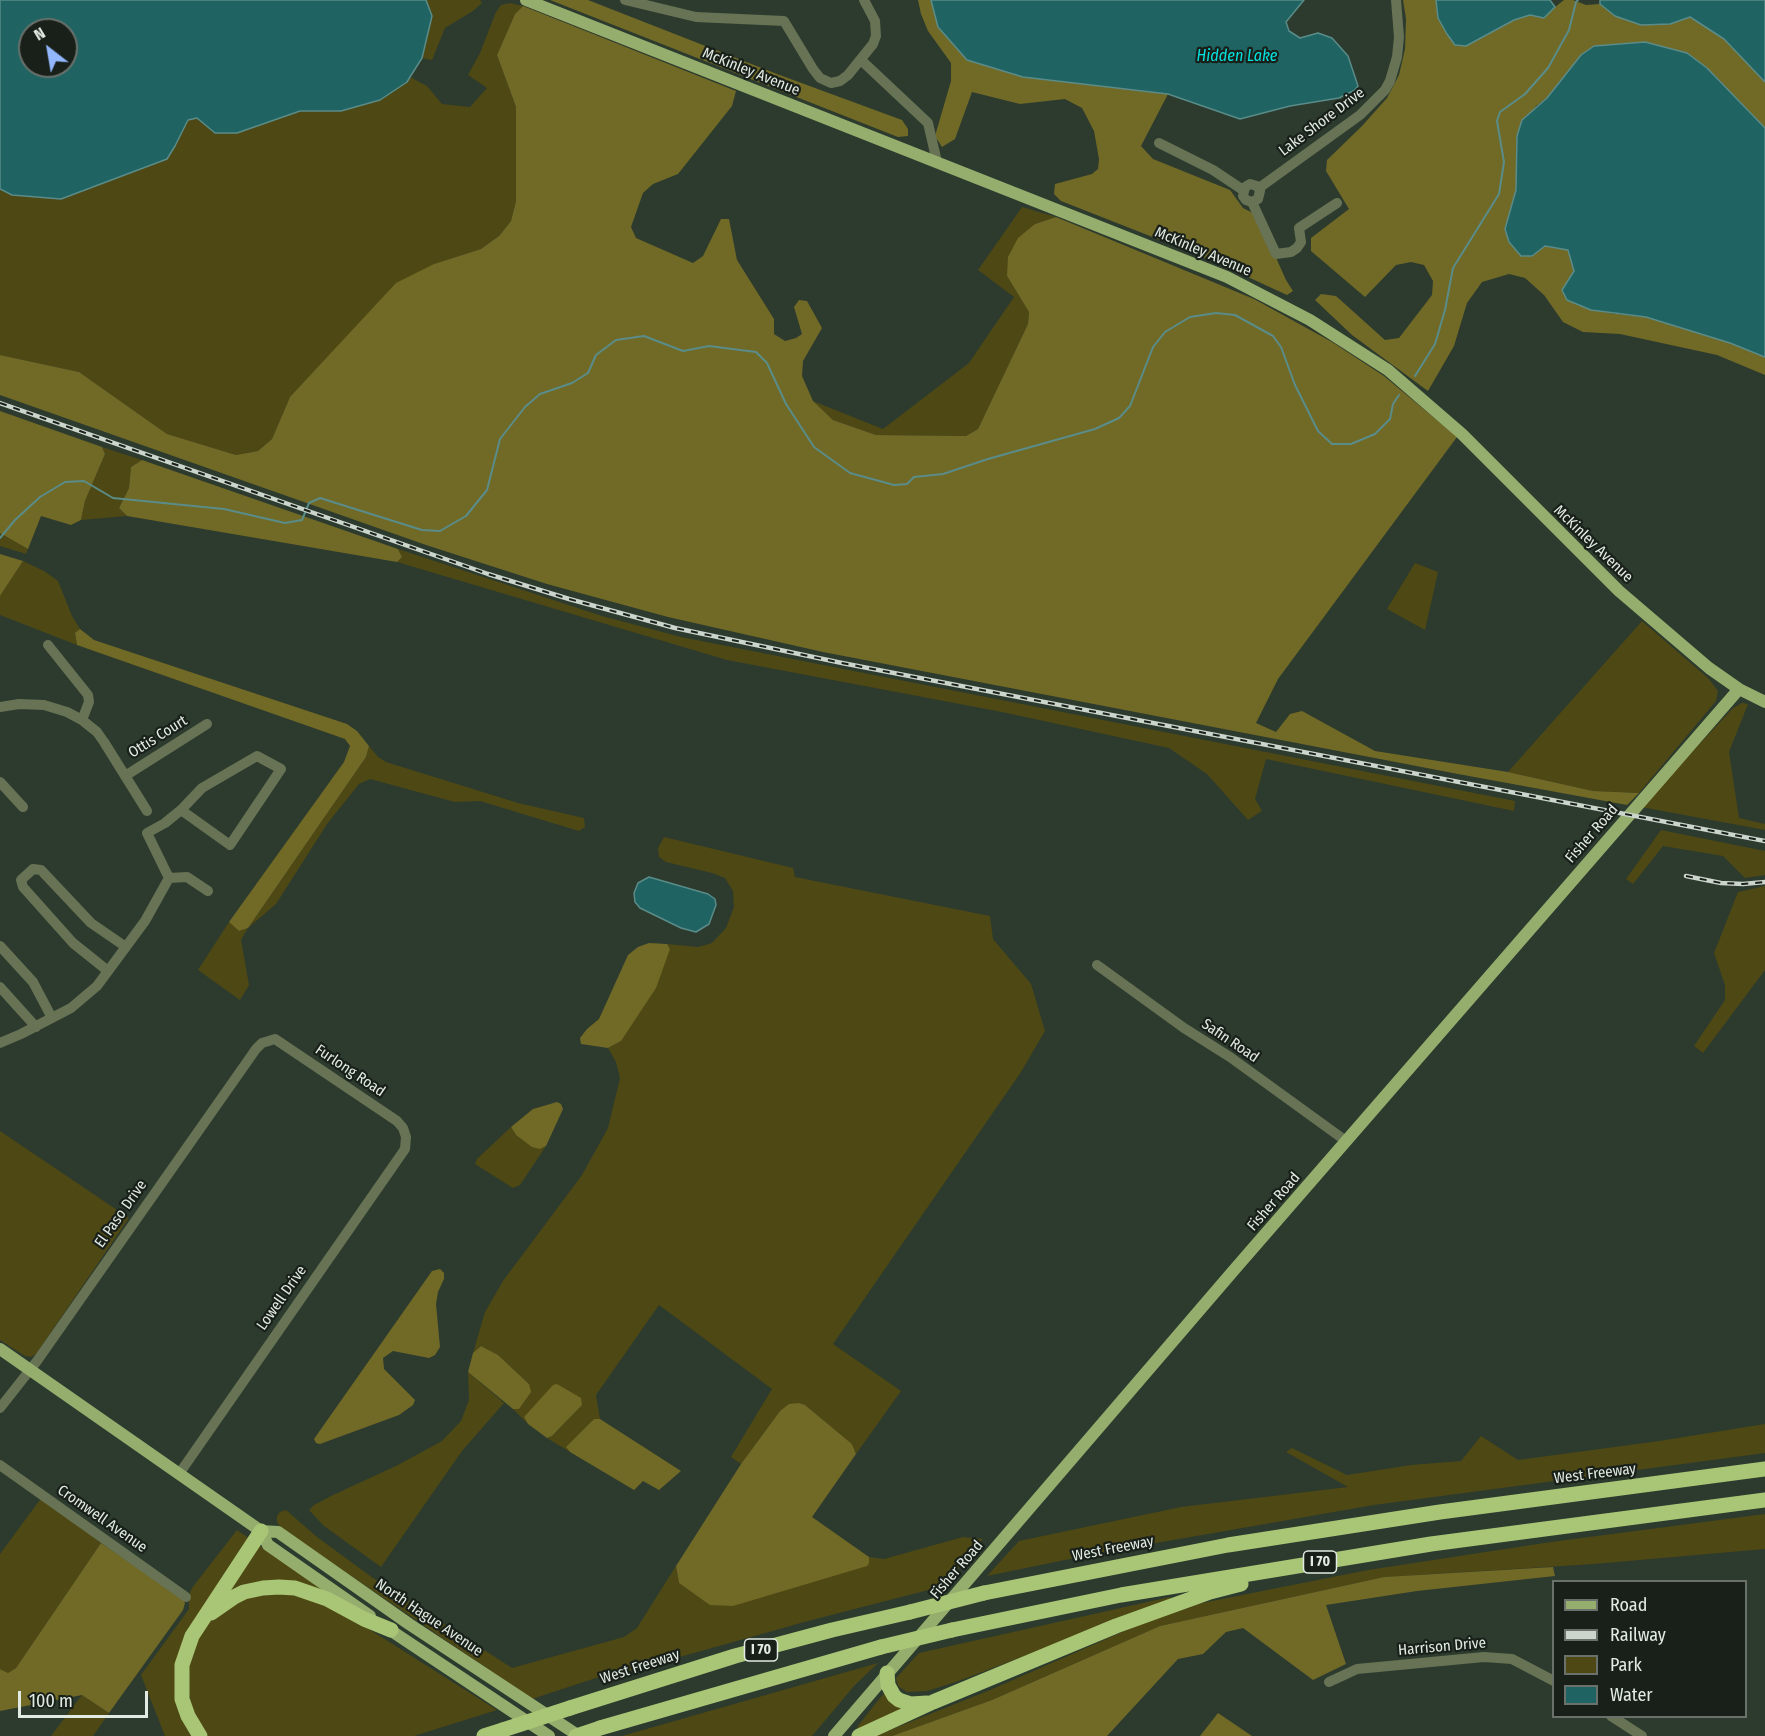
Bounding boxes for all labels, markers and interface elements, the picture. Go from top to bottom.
north arrow [18,18,78,78]
text: N [30,23,49,44]
street label: McKinley Avenue [700,44,802,100]
water label: Hidden Lake [1197,47,1277,67]
street label: Lake Shore Drive [1276,84,1368,160]
street label: McKinley Avenue [1152,224,1254,280]
street label: McKinley Avenue [1550,502,1636,586]
street label: Ottis Court [125,712,191,762]
street label: Fisher Road [1562,801,1622,867]
street label: Safin Road [1198,1015,1262,1067]
street label: Furlong Road [312,1041,388,1101]
street label: Fisher Road [1244,1169,1304,1235]
street label: El Paso Drive [91,1177,151,1251]
street label: Lowell Drive [253,1262,311,1334]
street label: West Freeway [1553,1460,1637,1488]
street label: Cromwell Avenue [54,1481,150,1557]
street label: West Freeway [1071,1532,1155,1566]
street label: Fisher Road [927,1537,987,1603]
road number: I 70 [1304,1551,1336,1573]
street label: North Hague Avenue [372,1575,486,1661]
legend [1552,1580,1747,1718]
text: Road [1610,1594,1647,1616]
text: Railway [1610,1624,1666,1646]
street label: Harrison Drive [1397,1634,1487,1660]
road number: I 70 [744,1639,777,1661]
street label: West Freeway [598,1646,682,1688]
text: Park [1610,1654,1642,1676]
scale bar [21,1679,152,1717]
text: Water [1610,1684,1653,1706]
text: 100 m [29,1690,73,1712]

